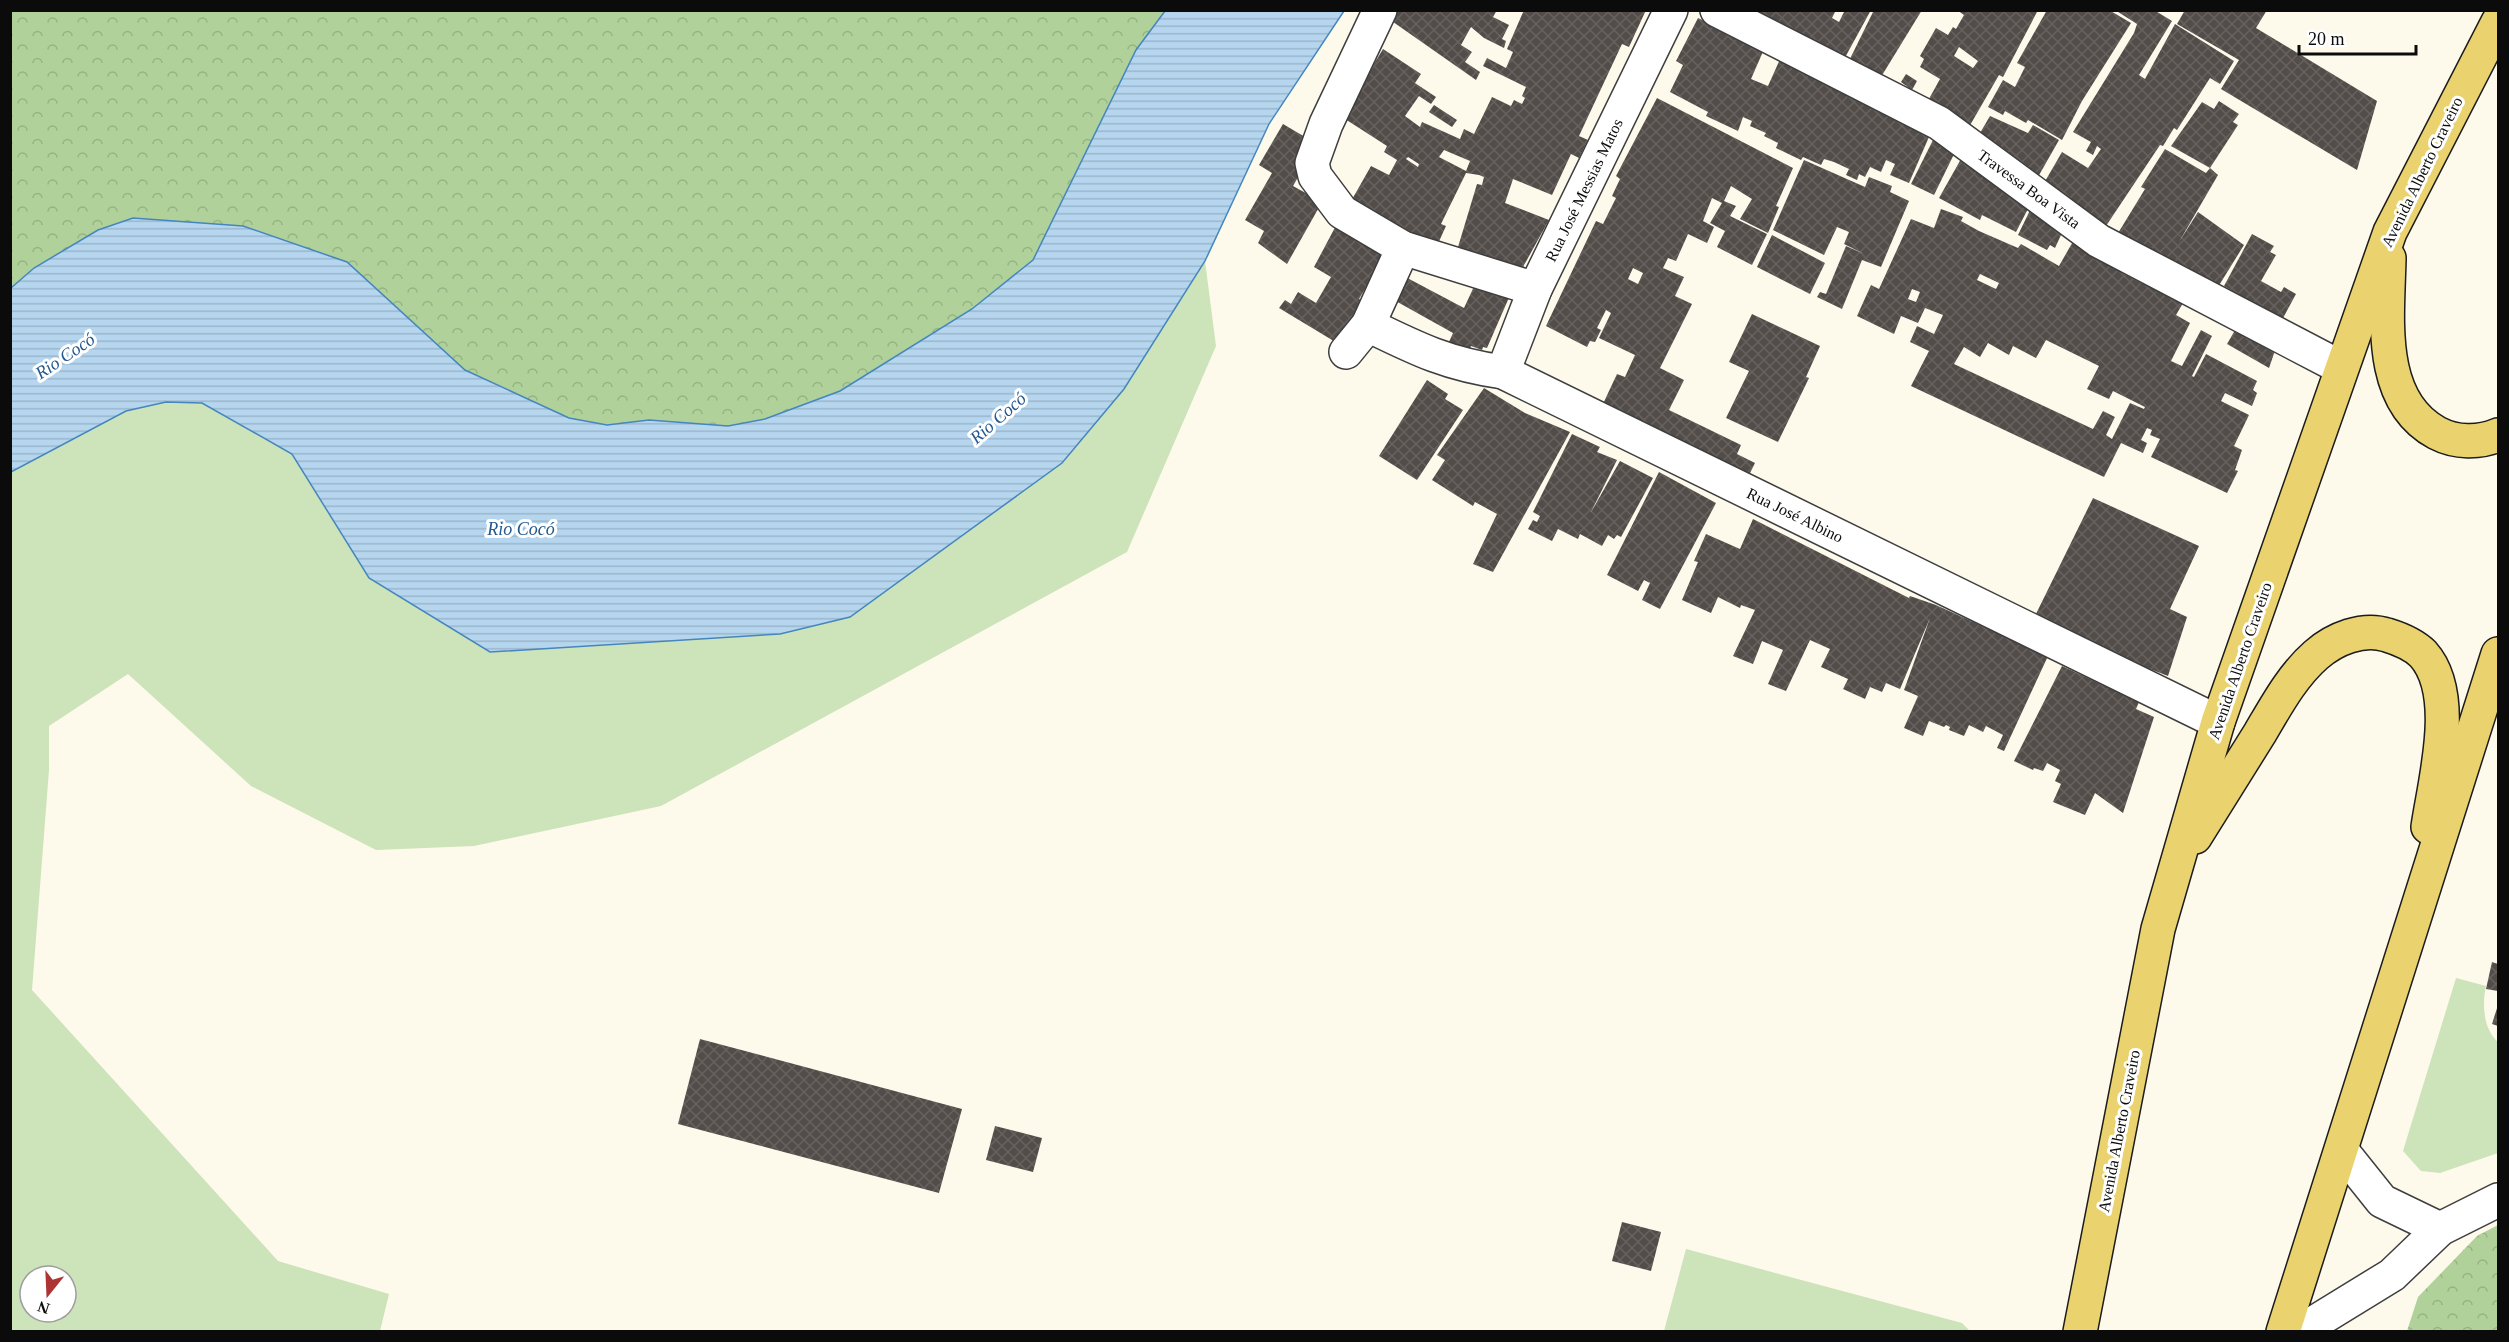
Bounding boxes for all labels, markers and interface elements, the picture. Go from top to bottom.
scale bar [2299,18,2416,56]
text: 20 m [2308,29,2345,49]
street label: Avenida Alberto Craveiro [2378,94,2466,250]
street label: Rua José Messias Matos [1542,116,1626,264]
street label: Travessa Boa Vista [1974,146,2084,232]
water label: Rio Cocó [31,329,99,384]
water label: Rio Cocó [965,388,1030,448]
street label: Rua José Albino [1744,484,1846,546]
water label: Rio Cocó [486,519,555,539]
street label: Avenida Alberto Craveiro [2205,580,2275,742]
street label: Avenida Alberto Craveiro [2095,1048,2143,1214]
north arrow [18,1264,78,1324]
text: N [35,1298,52,1318]

